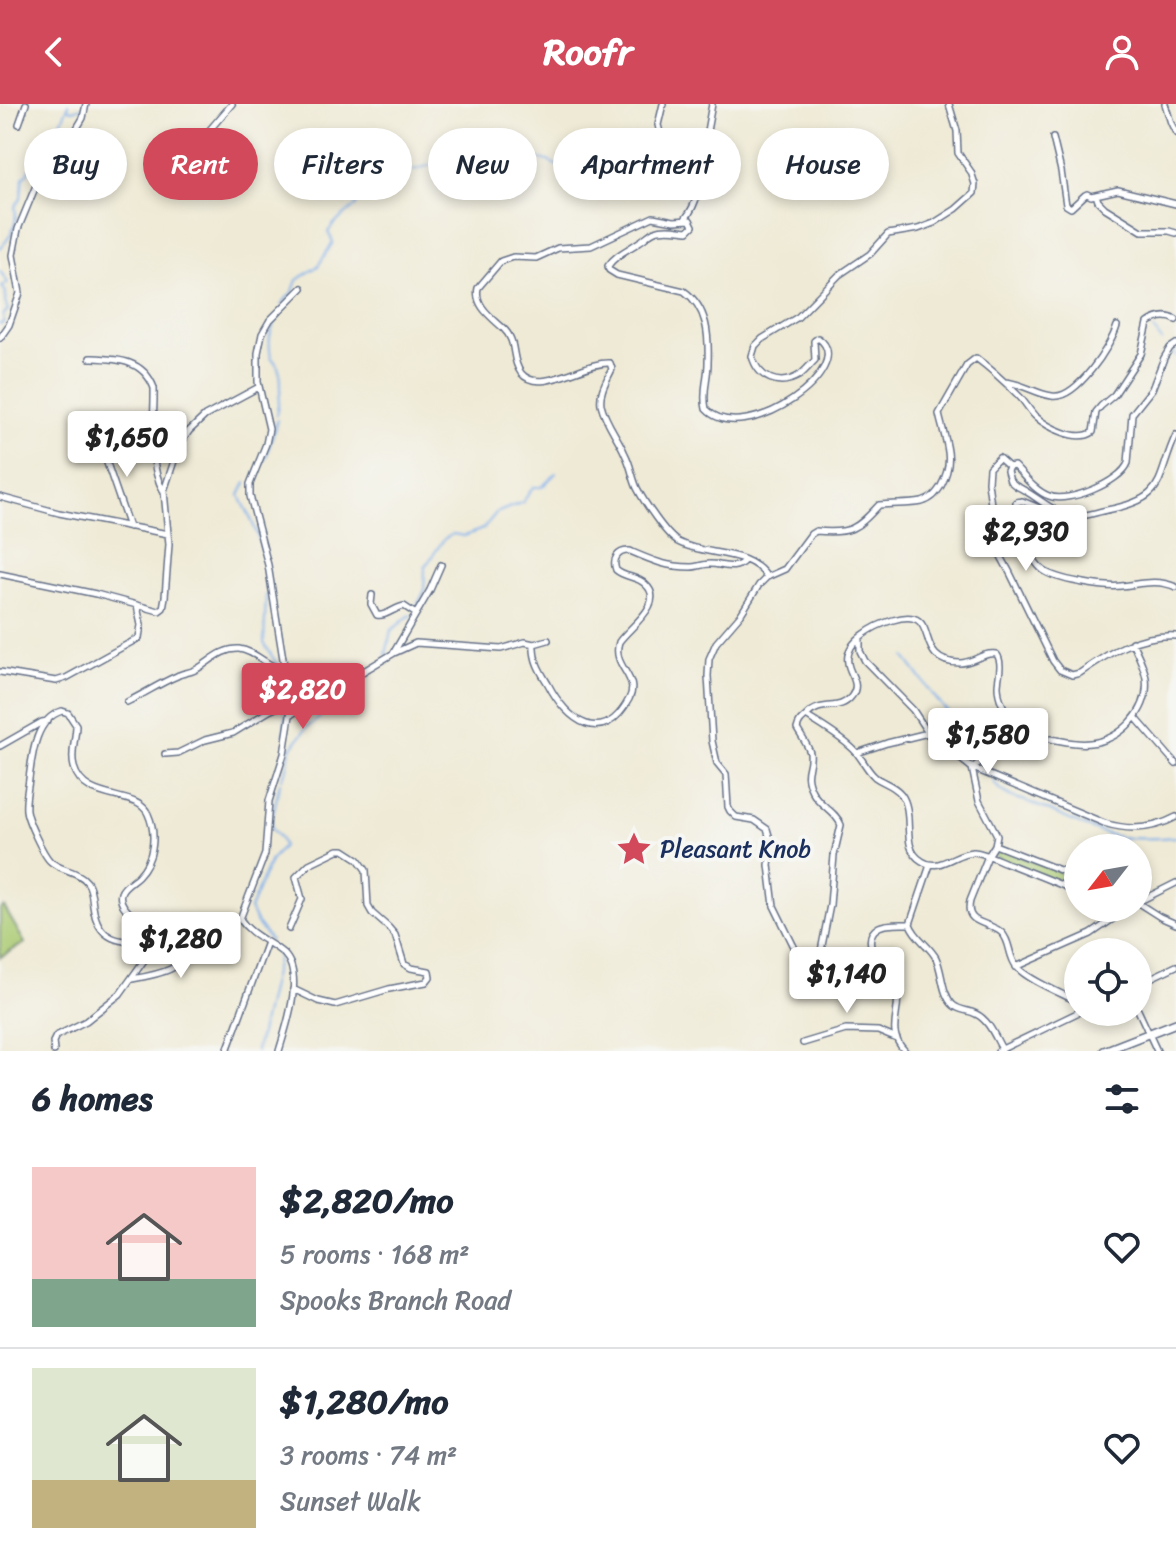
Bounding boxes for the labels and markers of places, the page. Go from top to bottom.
pin: $1,650 [62,411,192,479]
pin: $2,930 [961,505,1091,573]
pin: $2,820 [238,663,368,731]
pin: $1,580 [923,708,1053,776]
place label: Pleasant Knob [660,828,811,870]
place icon: Pleasant Knob [615,830,653,868]
pin: $1,280 [116,912,246,980]
pin: $1,140 [782,947,912,1015]

